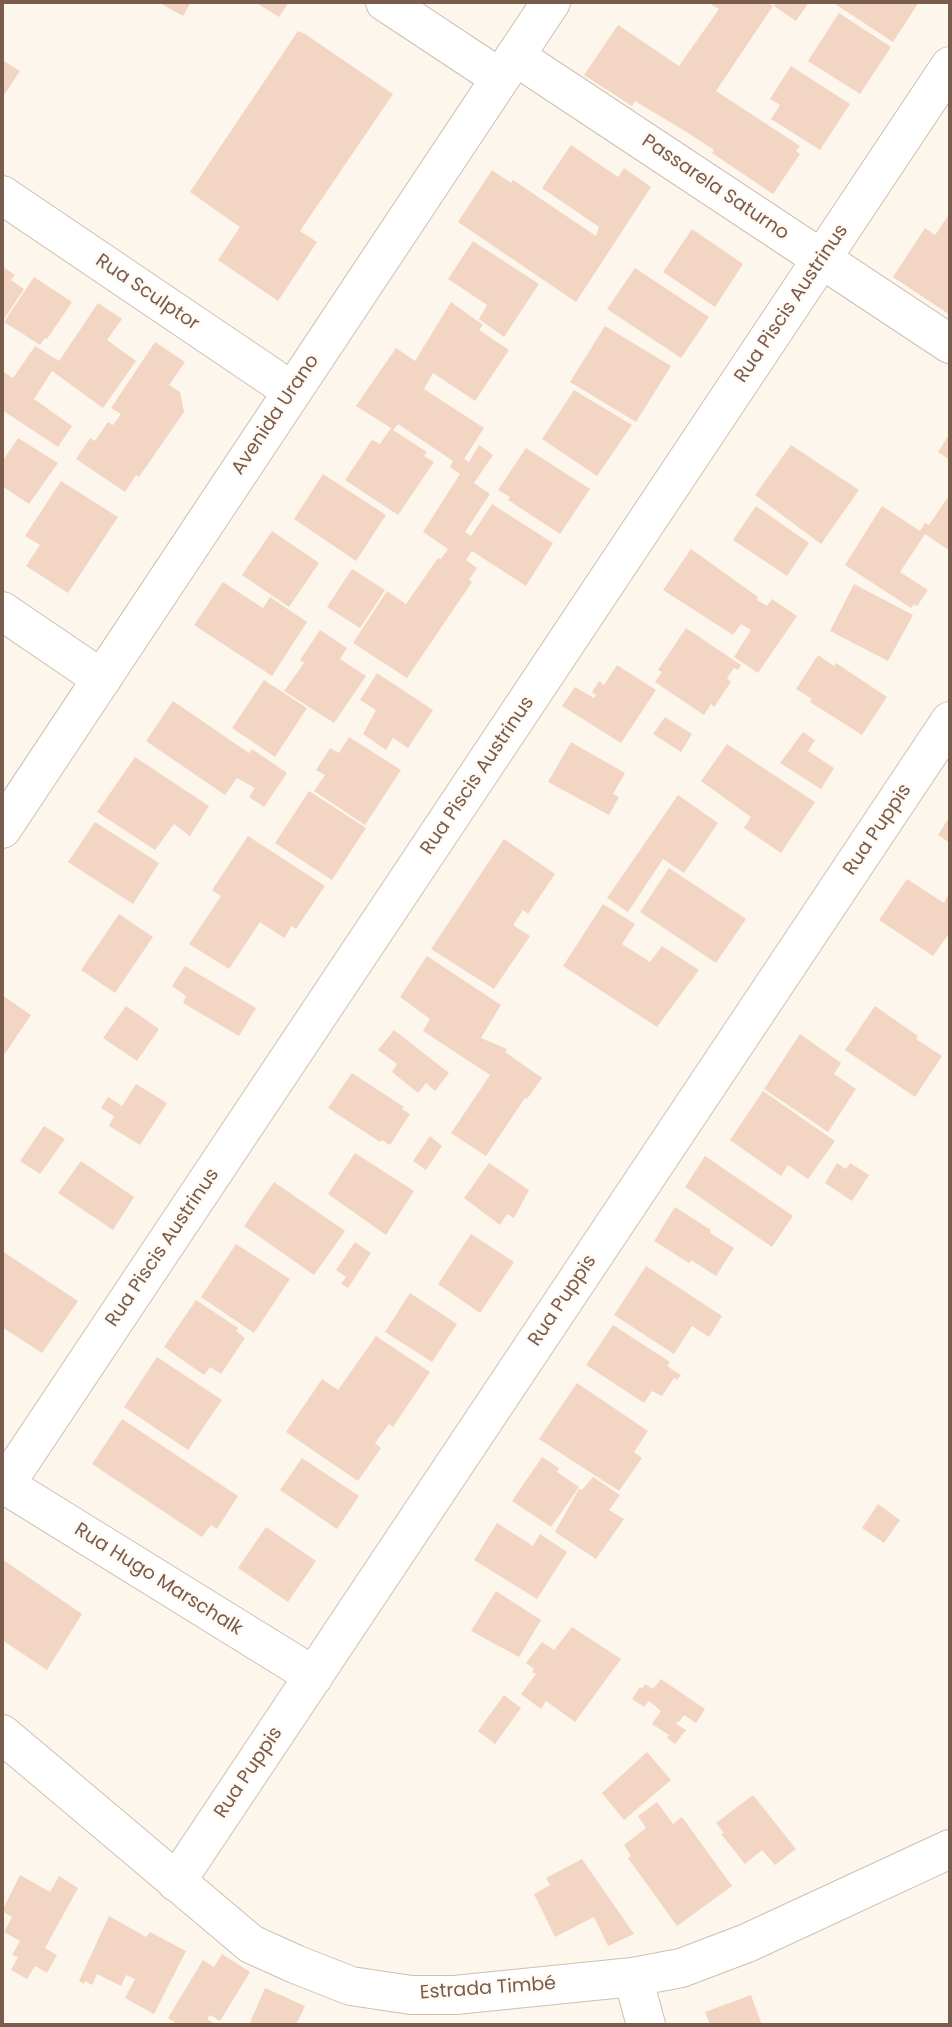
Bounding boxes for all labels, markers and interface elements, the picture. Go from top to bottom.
street label: Passarela Saturno [637,130,793,246]
street label: Rua Piscis Austrinus [730,220,854,388]
street label: Rua Sculptor [91,250,203,336]
street label: Avenida Urano [227,351,325,479]
street label: Rua Piscis Austrinus [416,692,540,860]
street label: Rua Puppis [839,780,917,880]
street label: Rua Piscis Austrinus [101,1164,225,1332]
street label: Rua Puppis [524,1251,602,1351]
street label: Rua Hugo Marschalk [70,1519,246,1641]
street label: Rua Puppis [210,1723,288,1823]
street label: Estrada Timbé [419,1973,557,2005]

